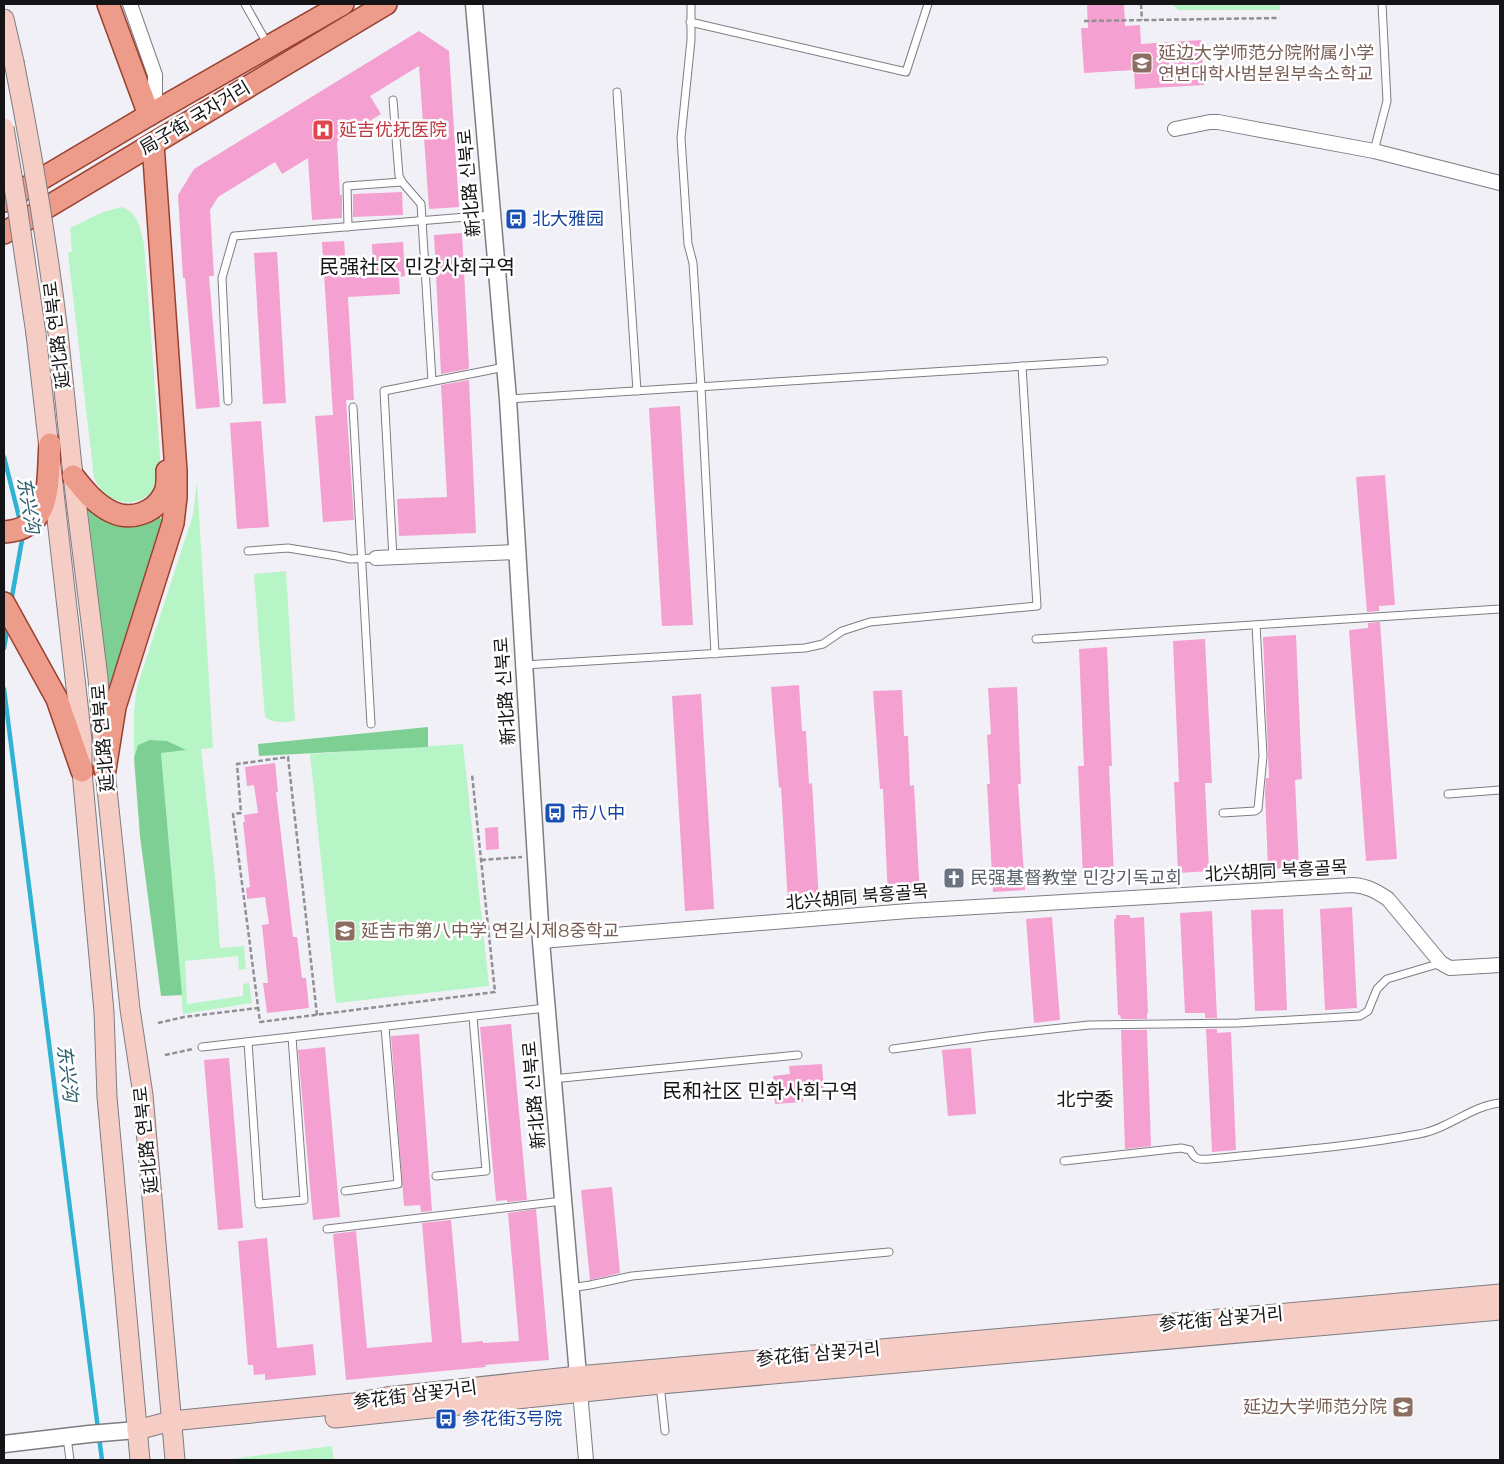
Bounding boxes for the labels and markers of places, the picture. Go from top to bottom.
place label: 延边大学师范分院附属小学 연변대학사범분원부속소학교 [1158,42,1374,85]
school or university icon: 延边大学师范分院附属小学 연변대학사범분원부속소학교 [1130,51,1154,75]
hospital icon: 延吉优抚医院 [311,118,335,142]
place label: 延吉优抚医院 [339,119,447,141]
bus stop icon: 北大雅园 [504,207,528,231]
place label: 北大雅园 [532,208,604,230]
bus stop icon: 市八中 [543,801,567,825]
place label: 市八中 [571,802,625,824]
church icon: 民强基督教堂 민강기독교회 [942,866,966,890]
place label: 民强基督教堂 민강기독교회 [970,867,1182,889]
school or university icon: 延吉市第八中学 연길시제8중학교 [333,919,357,943]
place label: 延吉市第八中学 연길시제8중학교 [361,920,619,942]
school or university icon: 延边大学师范分院 [1391,1395,1415,1419]
place label: 延边大学师范分院 [1243,1396,1387,1418]
bus stop icon: 参花街3号院 [434,1407,458,1431]
place label: 参花街3号院 [462,1408,562,1430]

